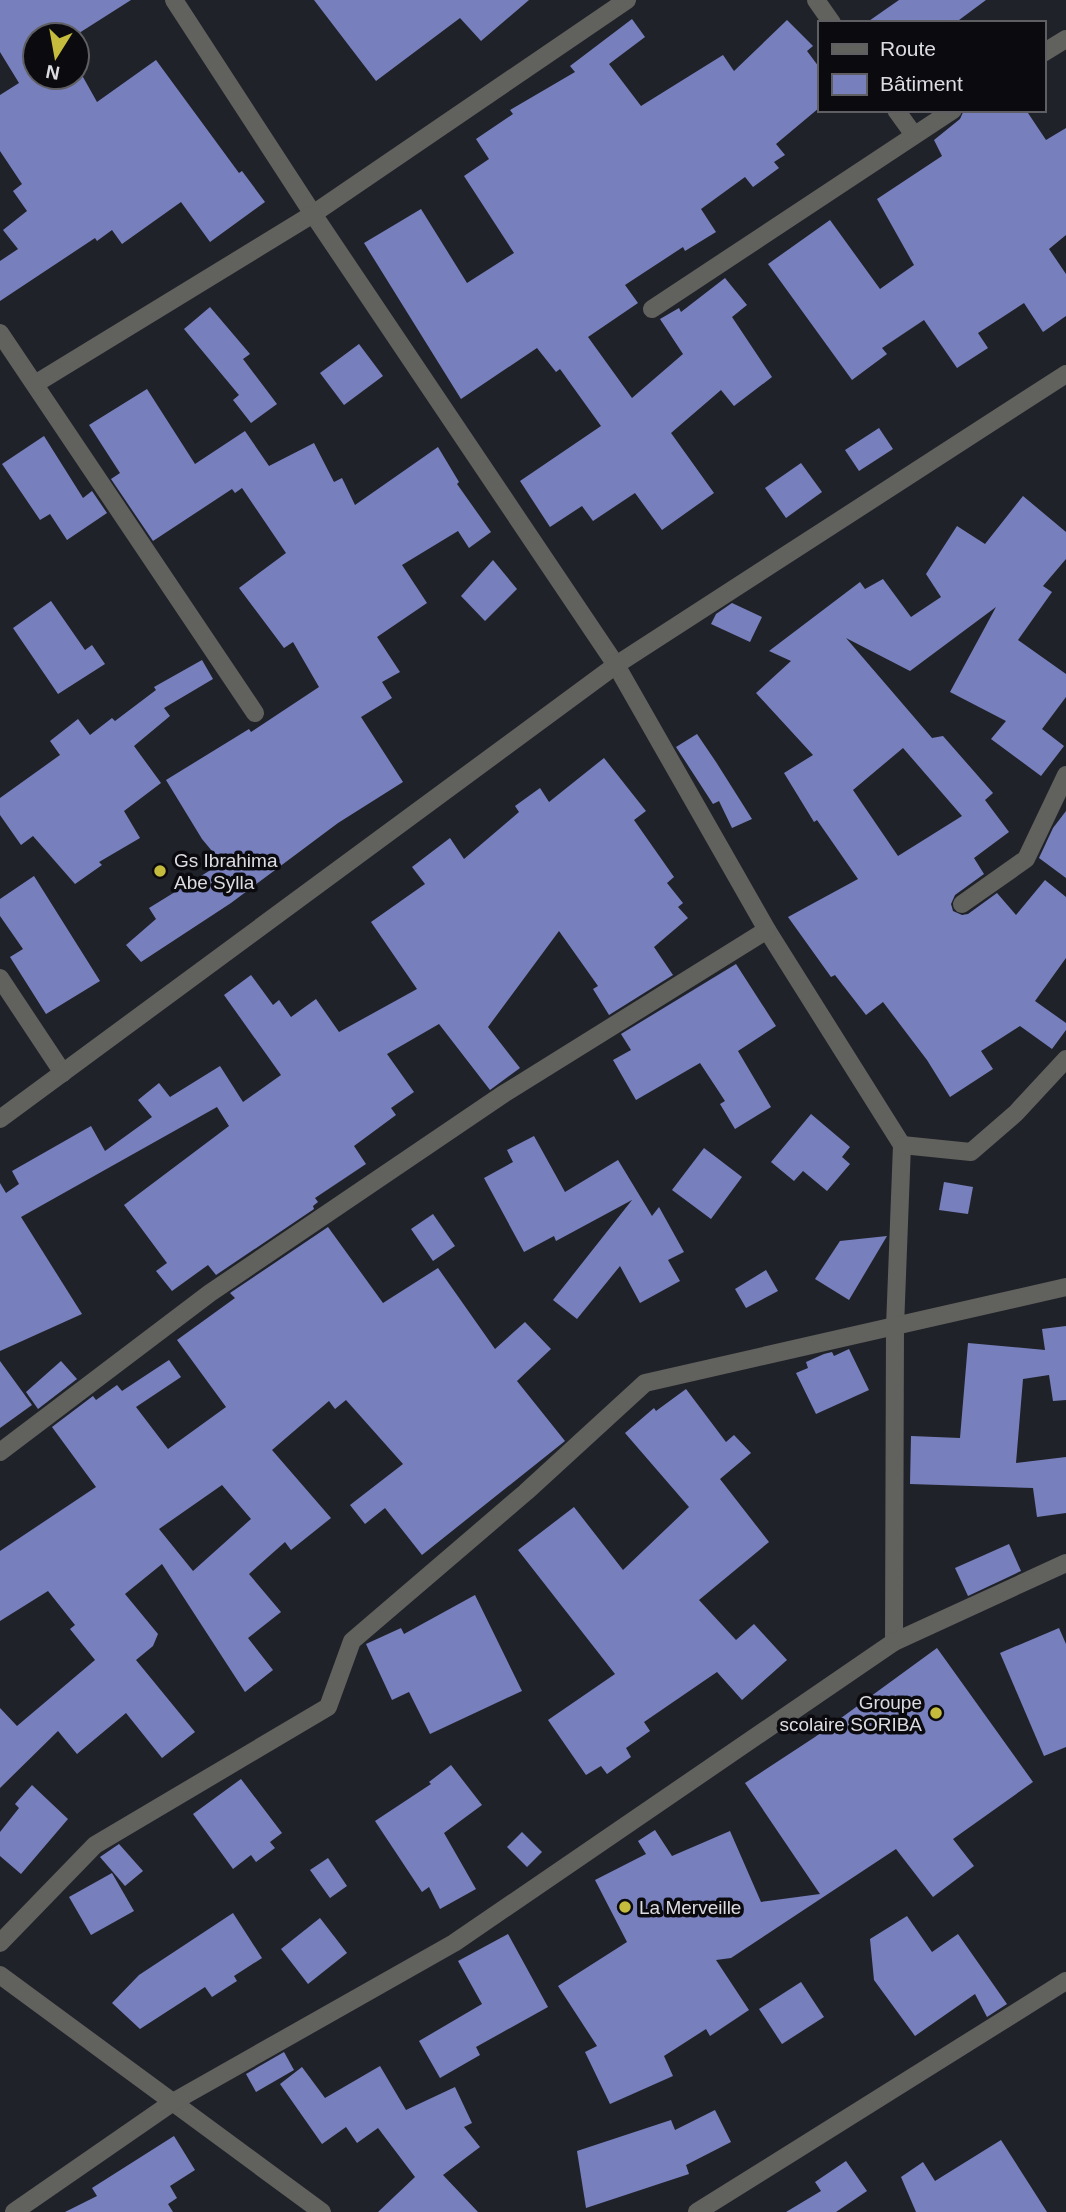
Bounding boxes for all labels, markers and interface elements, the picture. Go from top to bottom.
north arrow [21,21,91,91]
legend [818,21,1045,112]
text: Route [880,37,936,60]
text: N [44,61,62,84]
text: Bâtiment [880,72,963,95]
place label: Gs Ibrahima Abe Sylla [174,850,278,893]
marker: Gs Ibrahima Abe Sylla [152,863,168,879]
place label: Groupe scolaire SORIBA [779,1692,922,1735]
marker: Groupe scolaire SORIBA [928,1705,944,1721]
place label: La Merveille [639,1897,741,1918]
marker: La Merveille [617,1899,633,1915]

